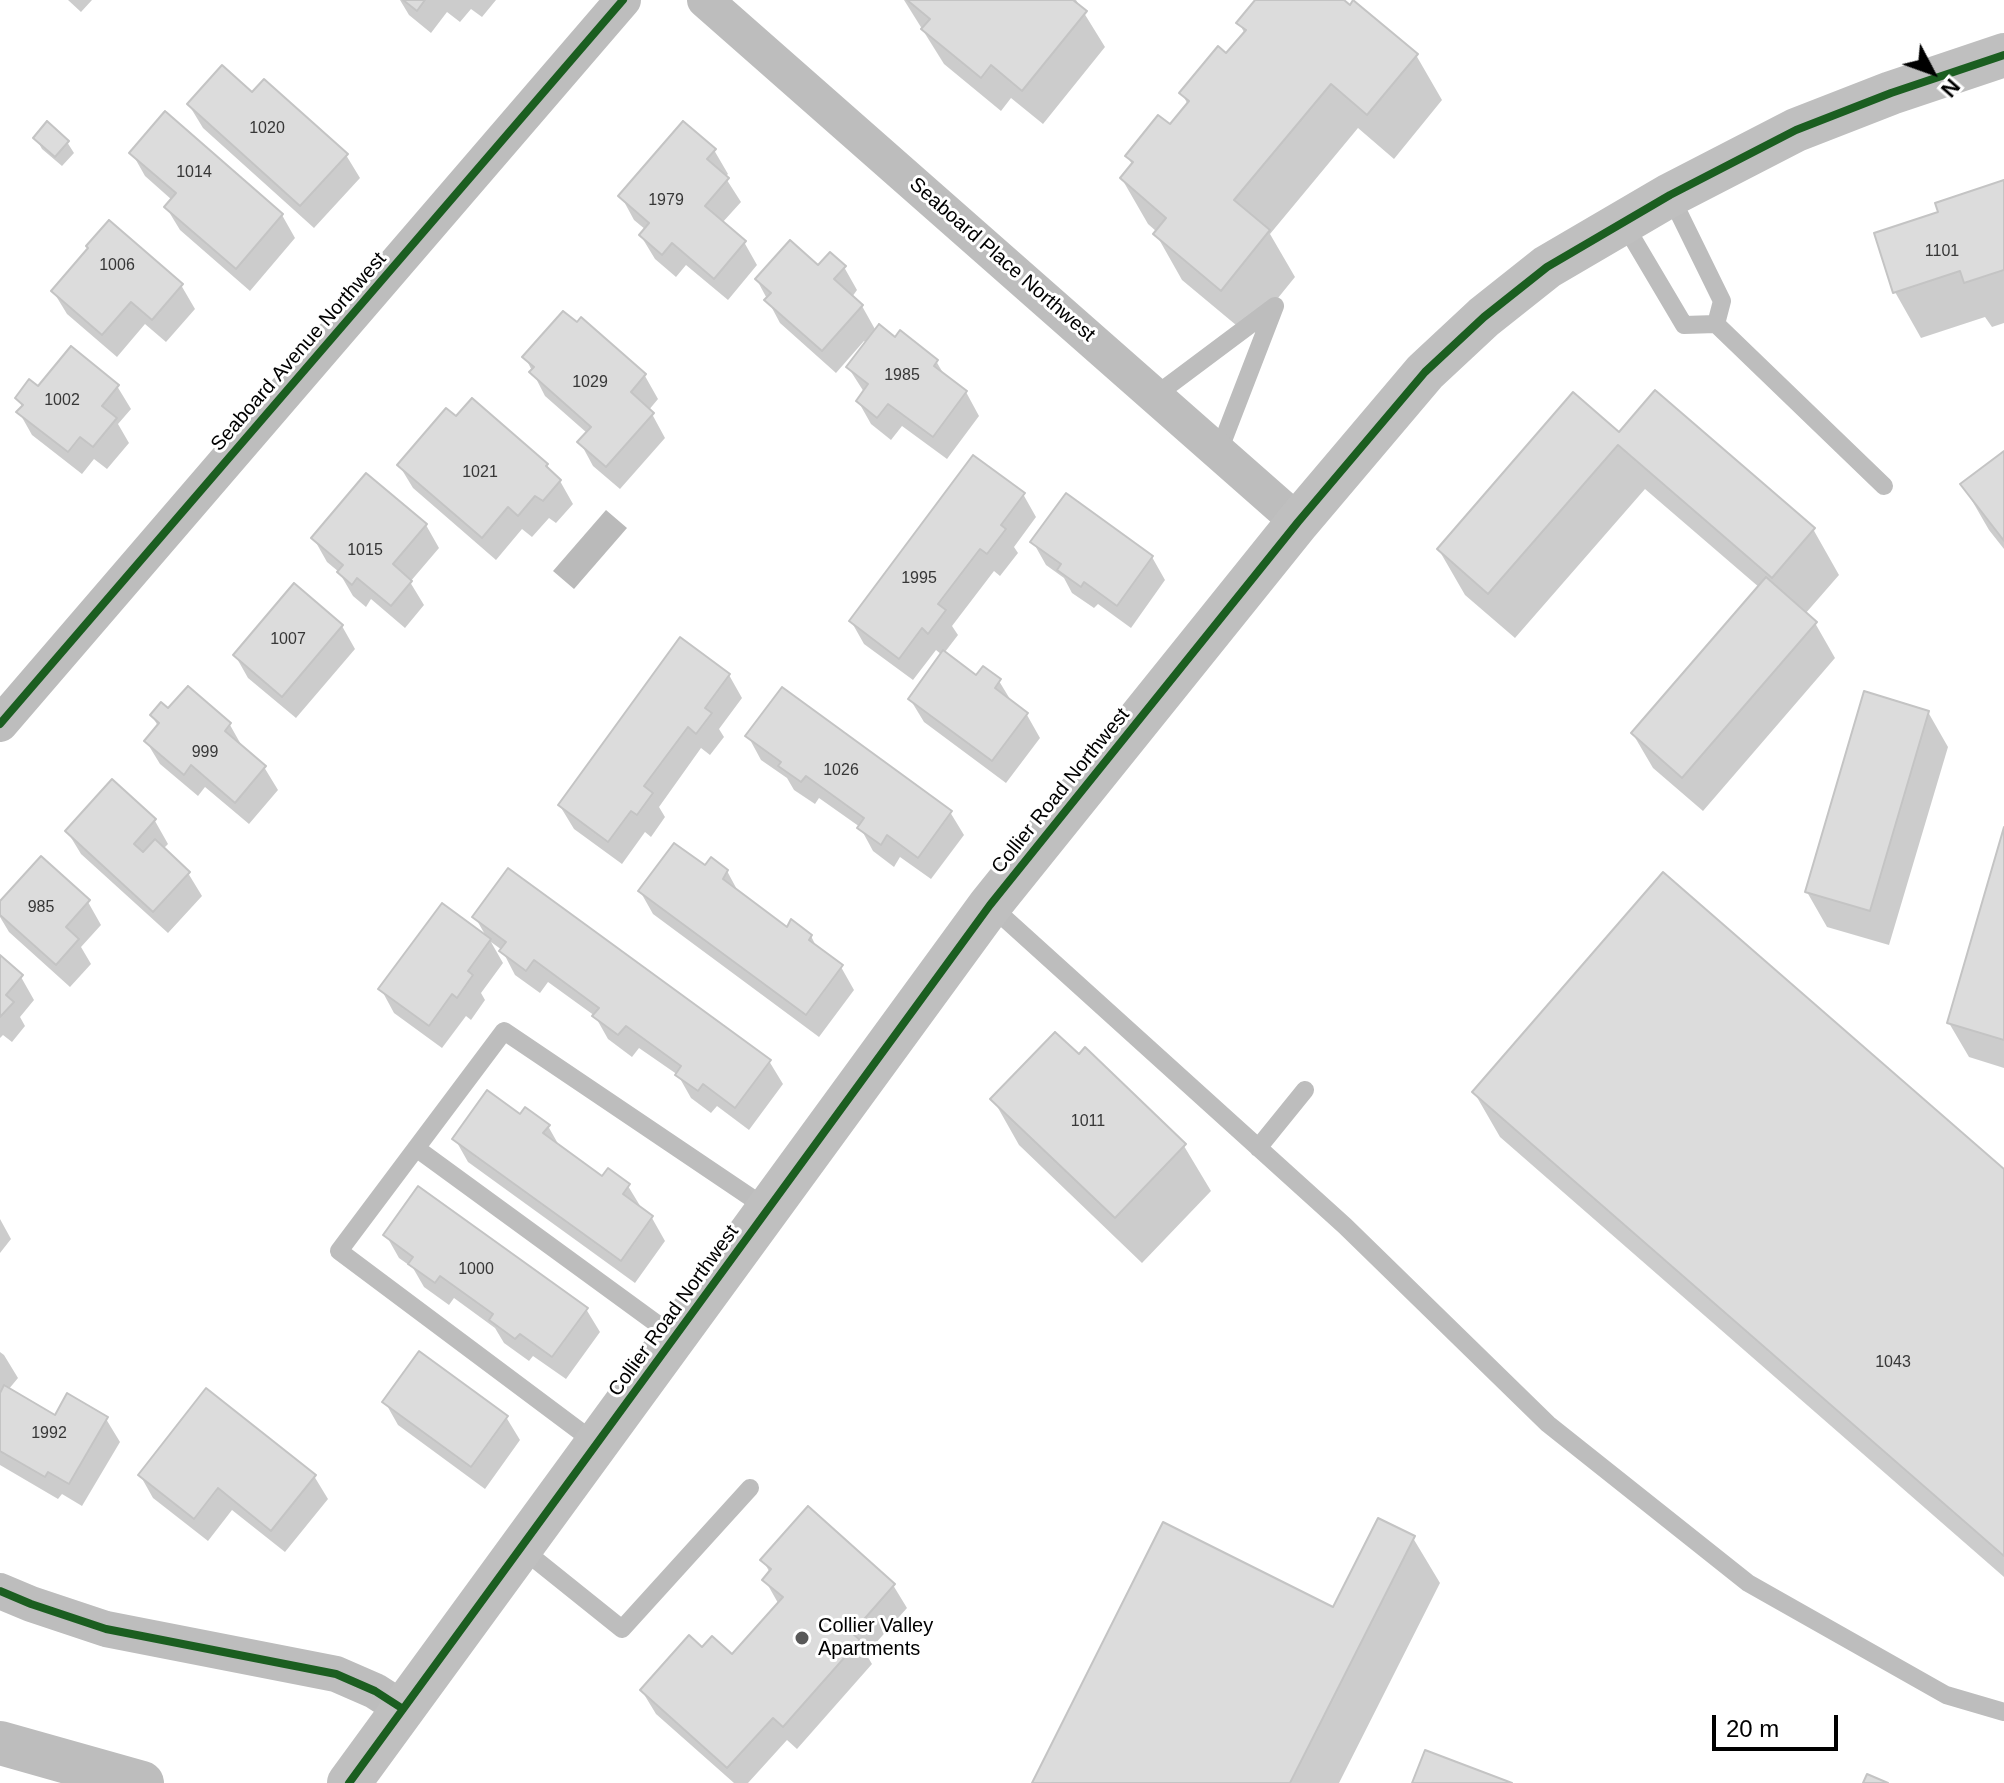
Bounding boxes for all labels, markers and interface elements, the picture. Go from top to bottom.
north arrow [1892,32,1972,112]
text: N [1936,74,1965,102]
house number: 1020 [249,119,285,139]
house number: 1014 [176,163,212,183]
street label: Seaboard Place Northwest [904,173,1100,347]
house number: 1979 [648,191,684,211]
house number: 1101 [1925,242,1959,262]
street label: Seaboard Avenue Northwest [206,248,392,456]
house number: 1006 [99,256,135,276]
house number: 1985 [884,366,920,386]
house number: 1029 [572,373,608,393]
house number: 1002 [44,391,80,411]
house number: 1021 [462,463,498,483]
house number: 1015 [347,541,383,561]
house number: 1995 [901,569,937,589]
house number: 1007 [270,630,306,650]
street label: Collier Road Northwest [987,704,1135,878]
house number: 999 [192,743,218,763]
house number: 1026 [823,761,859,781]
house number: 985 [28,898,54,918]
house number: 1011 [1071,1112,1105,1132]
street label: Collier Road Northwest [604,1221,744,1401]
house number: 1000 [458,1260,494,1280]
house number: 1043 [1875,1353,1911,1373]
house number: 1992 [31,1424,67,1444]
place label: Collier Valley Apartments [818,1614,933,1661]
marker: Collier Valley Apartments [793,1629,811,1647]
scale bar [1716,1699,1842,1749]
text: 20 m [1726,1715,1779,1742]

